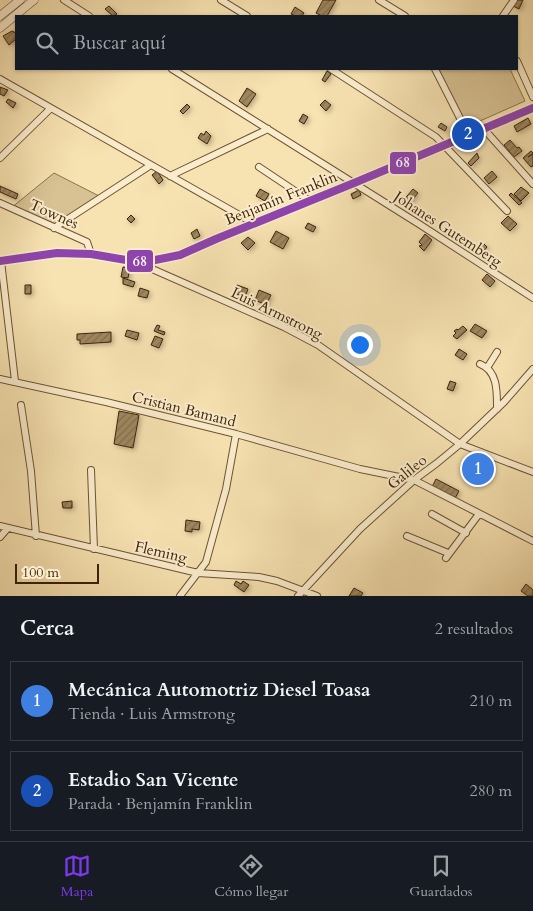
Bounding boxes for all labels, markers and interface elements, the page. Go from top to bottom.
search box [15,15,518,70]
icon: search [33,29,61,57]
text: Buscar aquí [73,30,166,56]
pin: 2 [452,115,484,153]
line badge: 68 [389,151,417,175]
text: 68 [396,153,410,172]
street label: Benjamín Franklin [222,166,340,230]
street label: Johanes Gutemberg [388,185,507,272]
street label: Townes [26,194,82,234]
line badge: 68 [126,249,154,273]
text: 68 [133,252,147,271]
street label: Luis Armstrong [228,282,327,344]
your location [347,332,373,358]
street label: Cristian Bamand [130,386,238,432]
street label: Galileo [383,450,431,494]
pin: 1 [462,450,494,488]
street label: Fleming [133,536,190,568]
scale bar [15,561,99,584]
text: 100 m [22,563,59,582]
text: Cerca [20,614,74,643]
text: 2 resultados [435,618,513,640]
text: Mecánica Automotriz Diesel Toasa [68,677,370,703]
text: 1 [33,690,41,712]
text: 210 m [470,690,512,712]
text: Tienda · Luis Armstrong [68,703,235,725]
text: Estadio San Vicente [68,767,239,793]
text: 2 [33,780,41,802]
text: 280 m [470,780,512,802]
text: Parada · Benjamín Franklin [68,793,252,815]
tab: Mapa [61,852,93,901]
tab: Cómo llegar [214,852,288,901]
tab: Guardados [409,852,472,901]

